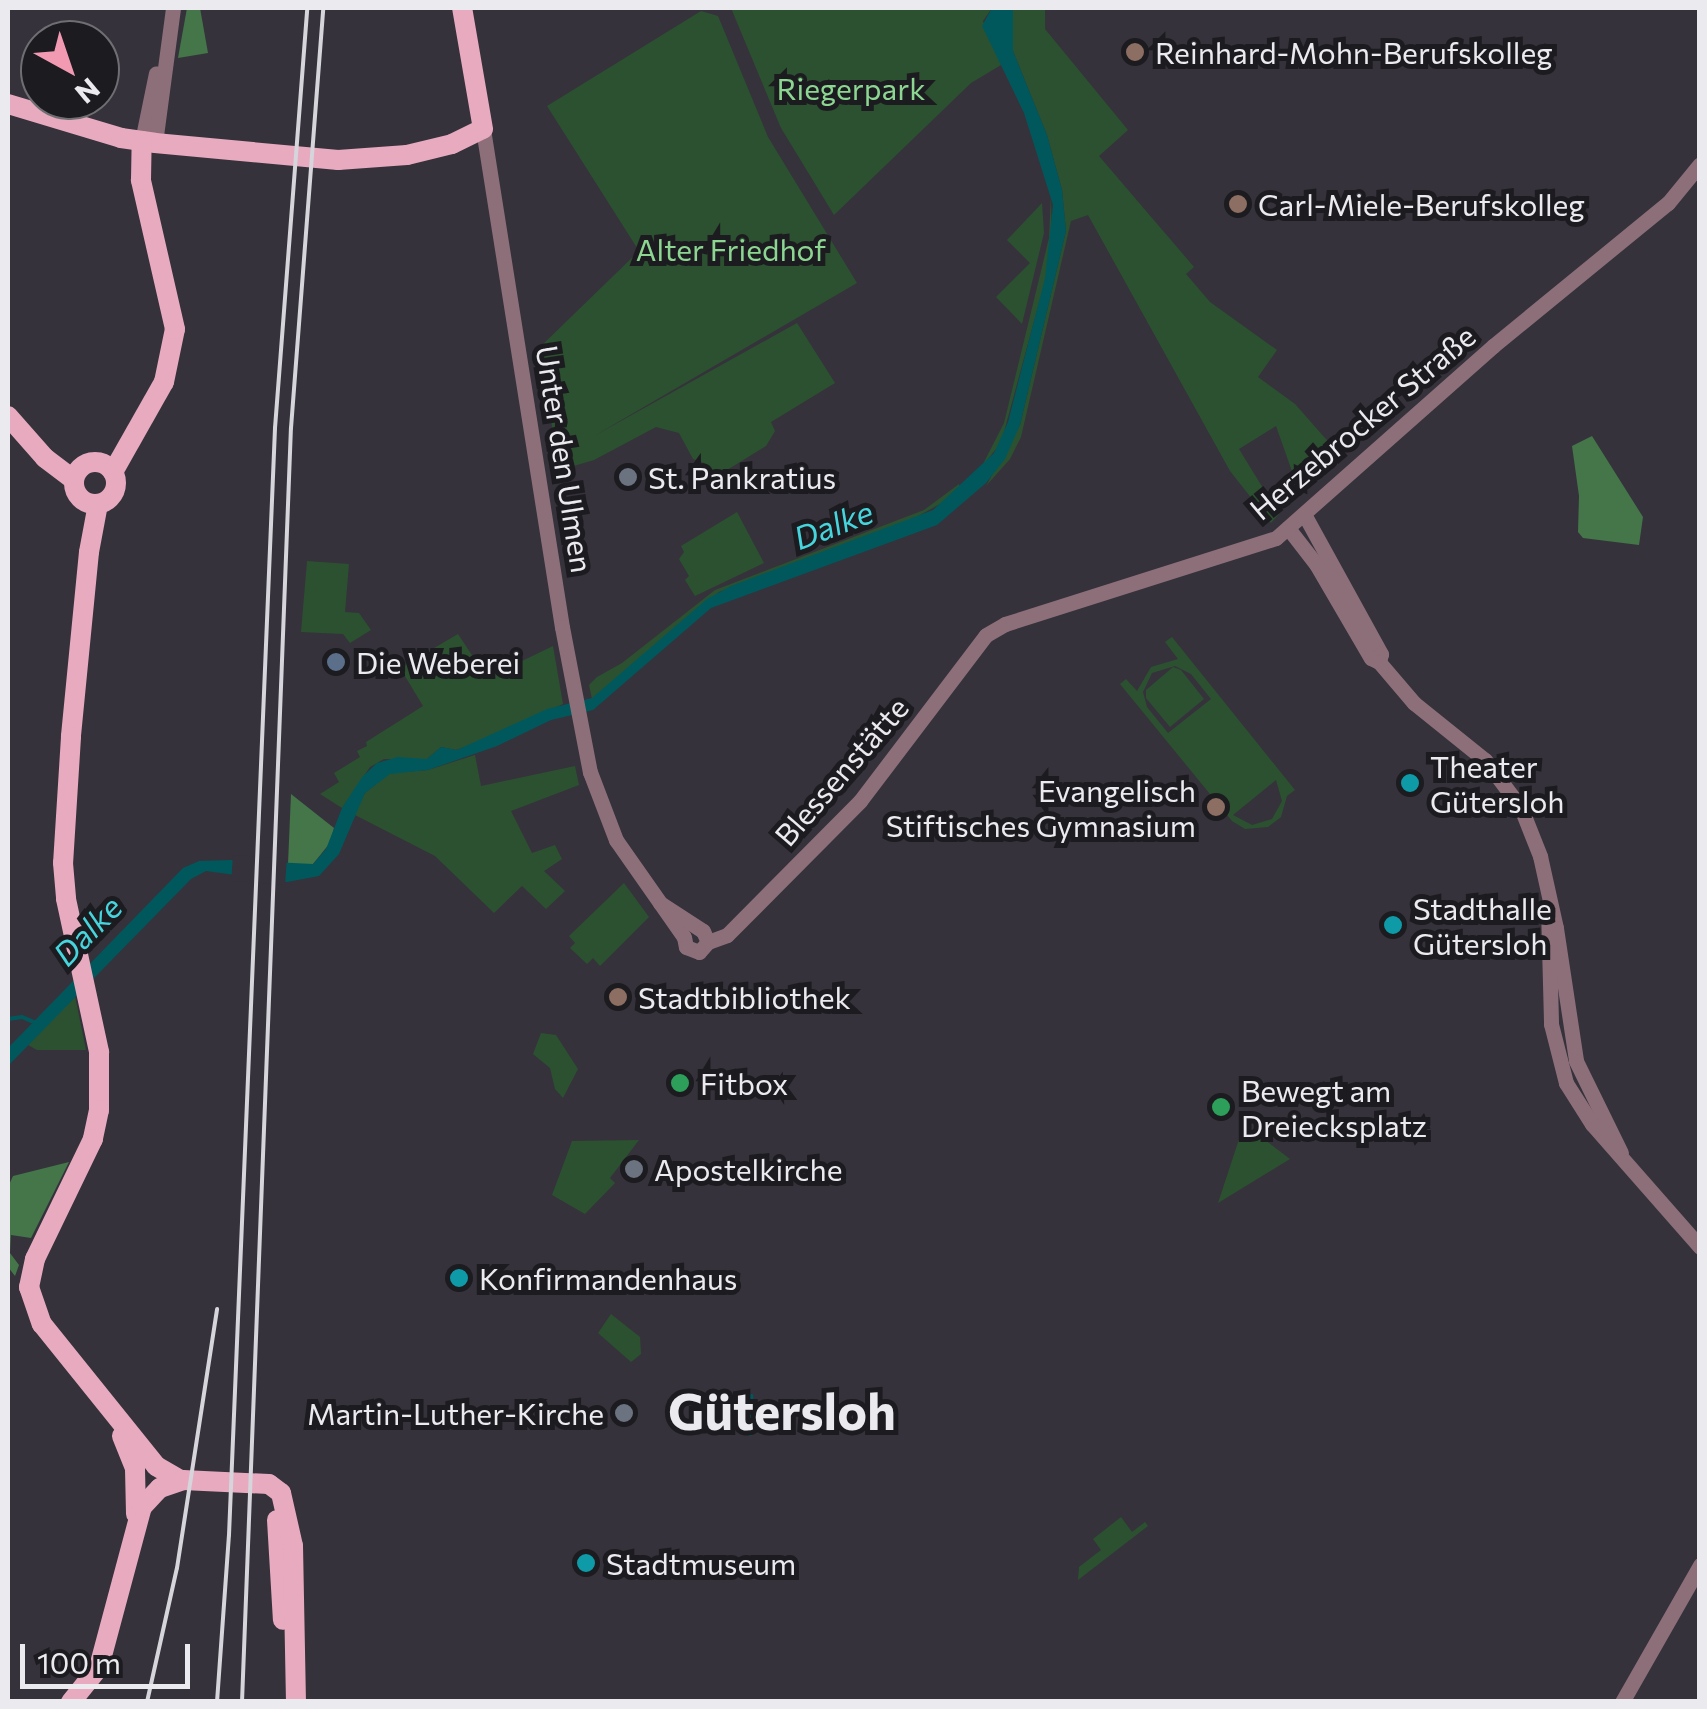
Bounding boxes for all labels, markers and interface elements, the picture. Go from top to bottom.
north arrow [20,20,120,120]
place label: Reinhard-Mohn-Berufskolleg [1155,34,1553,70]
marker: Reinhard-Mohn-Berufskolleg [1124,41,1146,63]
park label: Riegerpark [776,70,926,106]
text: N [69,72,107,111]
place label: Carl-Miele-Berufskolleg [1258,186,1585,222]
marker: Carl-Miele-Berufskolleg [1227,193,1249,215]
park label: Alter Friedhof [636,231,826,267]
street label: Herzebrocker Straße [1242,317,1482,527]
street label: Unter den Ulmen [529,343,601,575]
place label: St. Pankratius [648,459,836,495]
marker: St. Pankratius [617,466,639,488]
water label: Dalke [788,491,878,557]
place label: Die Weberei [356,644,520,680]
marker: Die Weberei [325,651,347,673]
street label: Blessenstätte [767,689,915,853]
place label: Theater Gütersloh [1430,748,1565,818]
place label: Evangelisch Stiftisches Gymnasium [886,772,1196,842]
marker: Theater Gütersloh [1399,772,1421,794]
marker: Evangelisch Stiftisches Gymnasium [1205,796,1227,818]
water label: Dalke [45,887,129,973]
place label: Stadthalle Gütersloh [1413,890,1552,960]
marker: Stadthalle Gütersloh [1382,914,1404,936]
place label: Stadtbibliothek [638,979,851,1015]
marker: Stadtbibliothek [607,986,629,1008]
place label: Fitbox [700,1065,788,1101]
marker: Fitbox [669,1072,691,1094]
place label: Bewegt am Dreiecksplatz [1241,1072,1427,1142]
marker: Bewegt am Dreiecksplatz [1210,1096,1232,1118]
place label: Apostelkirche [654,1151,842,1187]
marker: Apostelkirche [623,1158,645,1180]
place label: Konfirmandenhaus [479,1260,737,1296]
marker: Konfirmandenhaus [448,1267,470,1289]
district label: Gütersloh [668,1380,896,1440]
place label: Martin-Luther-Kirche [307,1395,604,1431]
marker: Martin-Luther-Kirche [613,1402,635,1424]
place label: Stadtmuseum [606,1545,796,1581]
marker: Stadtmuseum [575,1552,597,1574]
scale bar [25,1624,195,1686]
text: 100 m [37,1643,121,1680]

